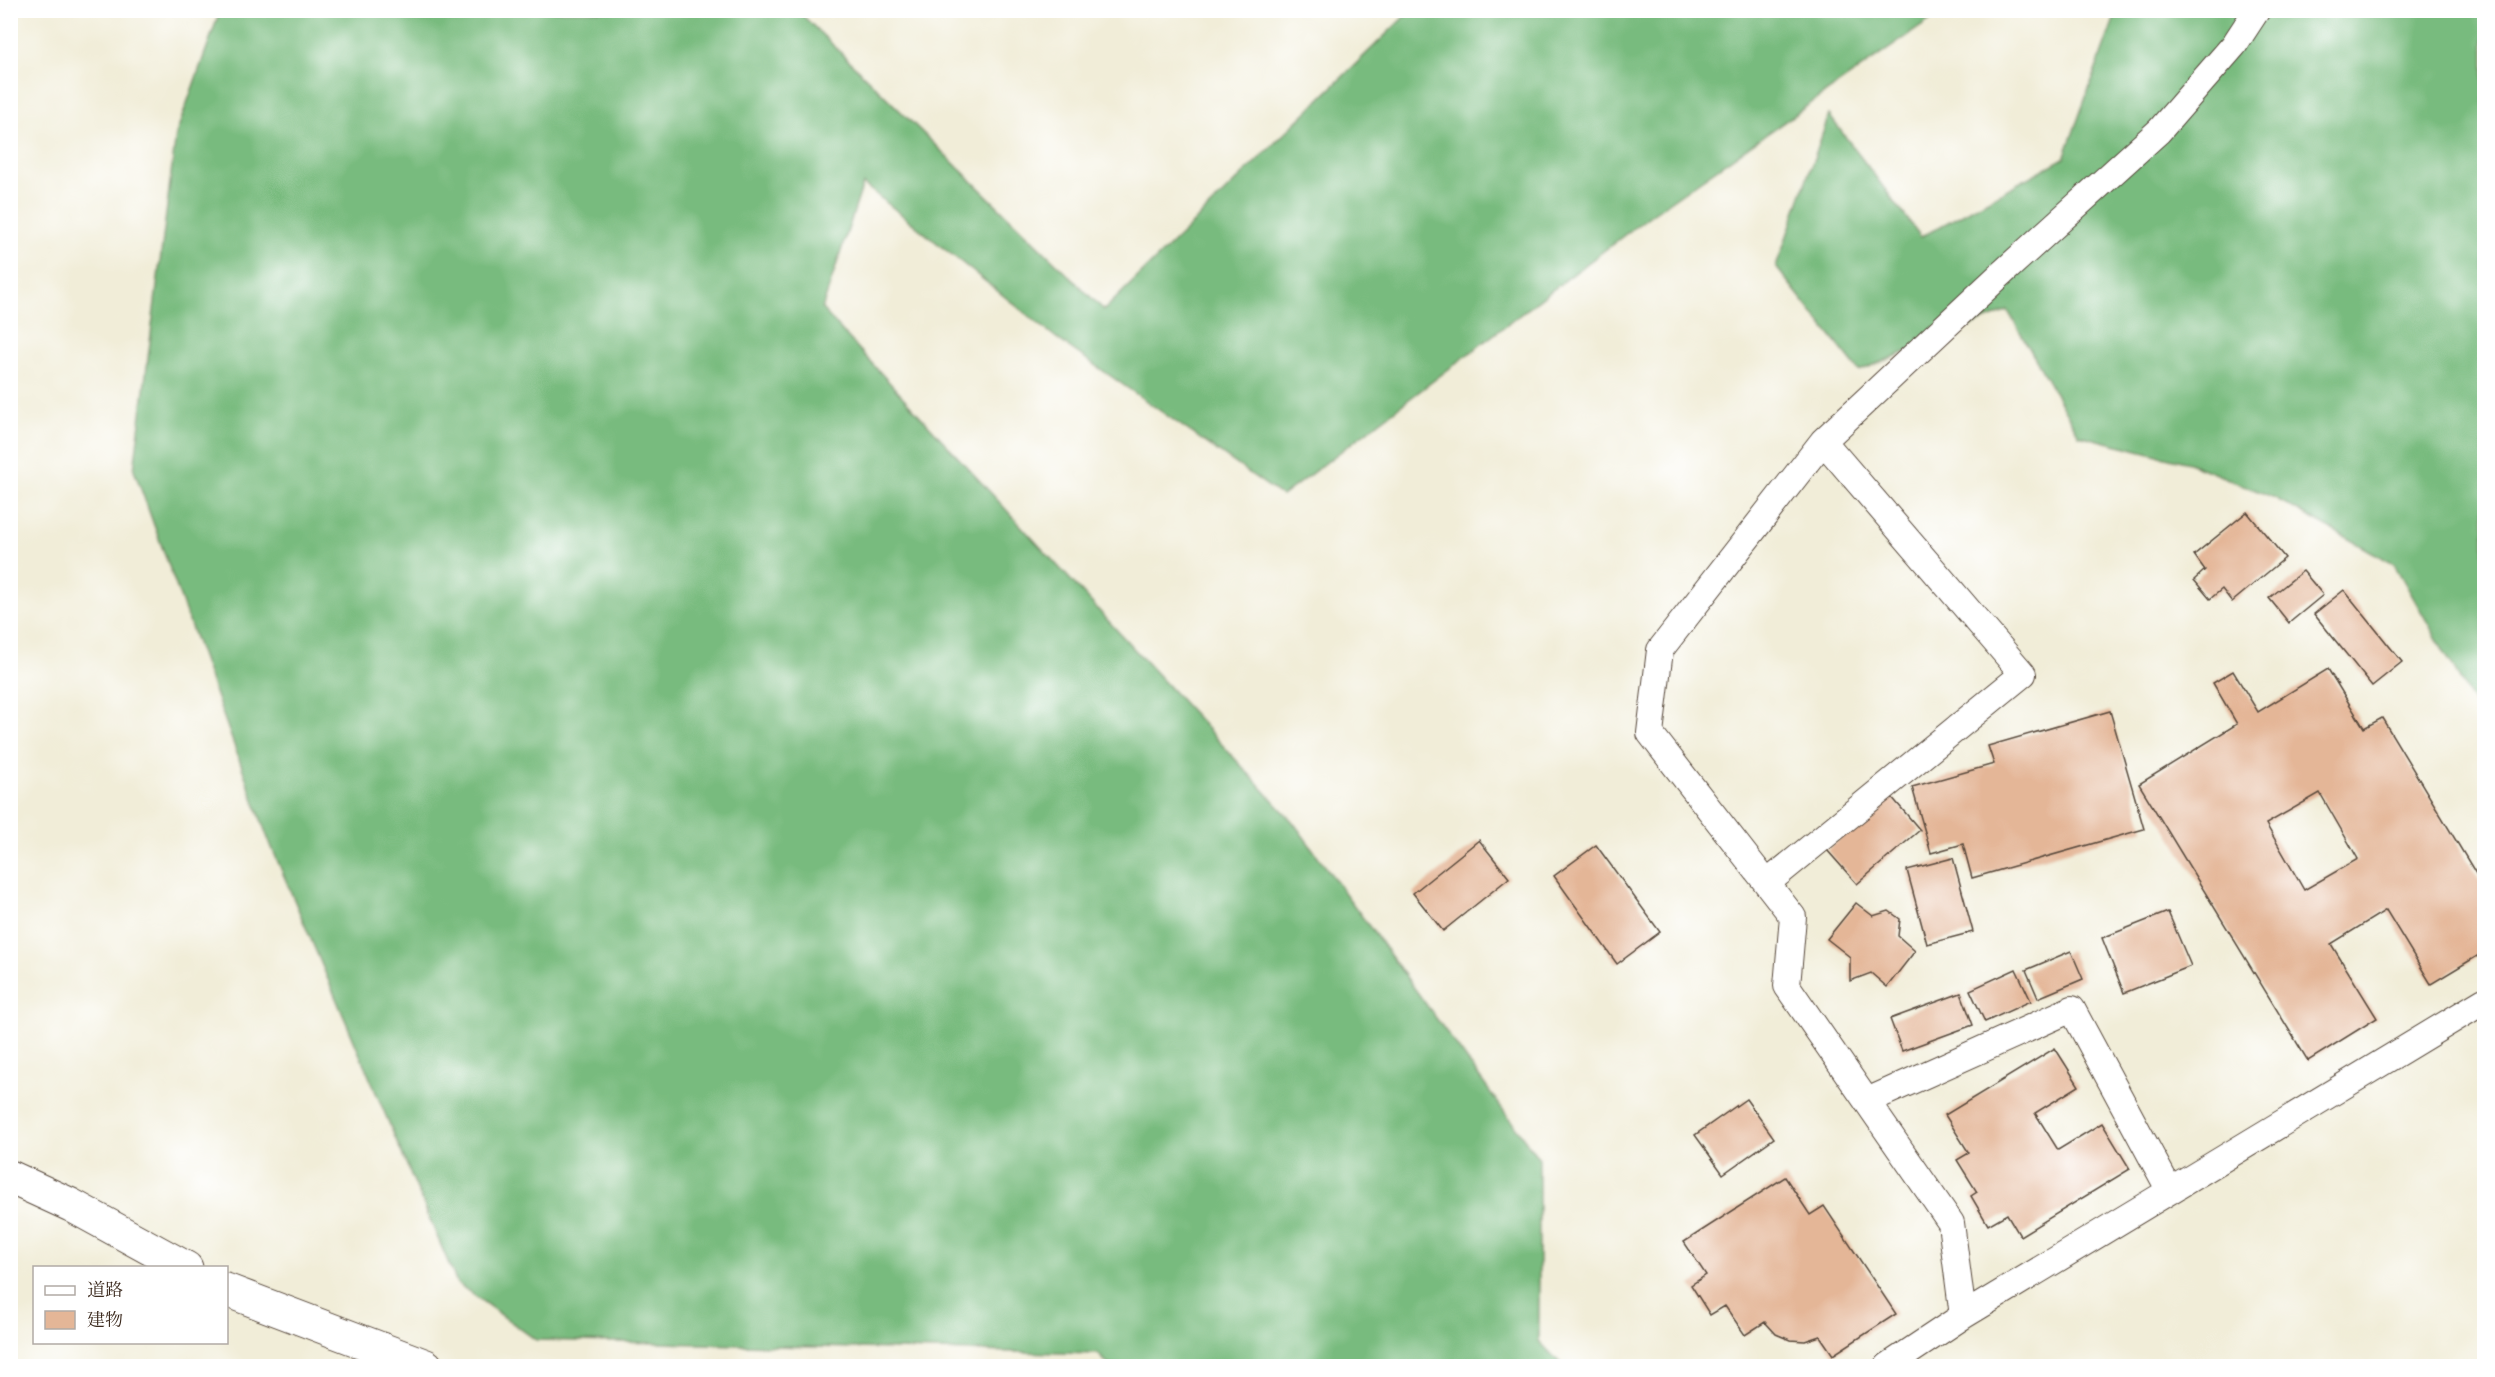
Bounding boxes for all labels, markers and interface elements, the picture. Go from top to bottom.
legend [33,1266,228,1344]
text: 道路 [87,1280,123,1303]
text: 建物 [87,1310,123,1333]

